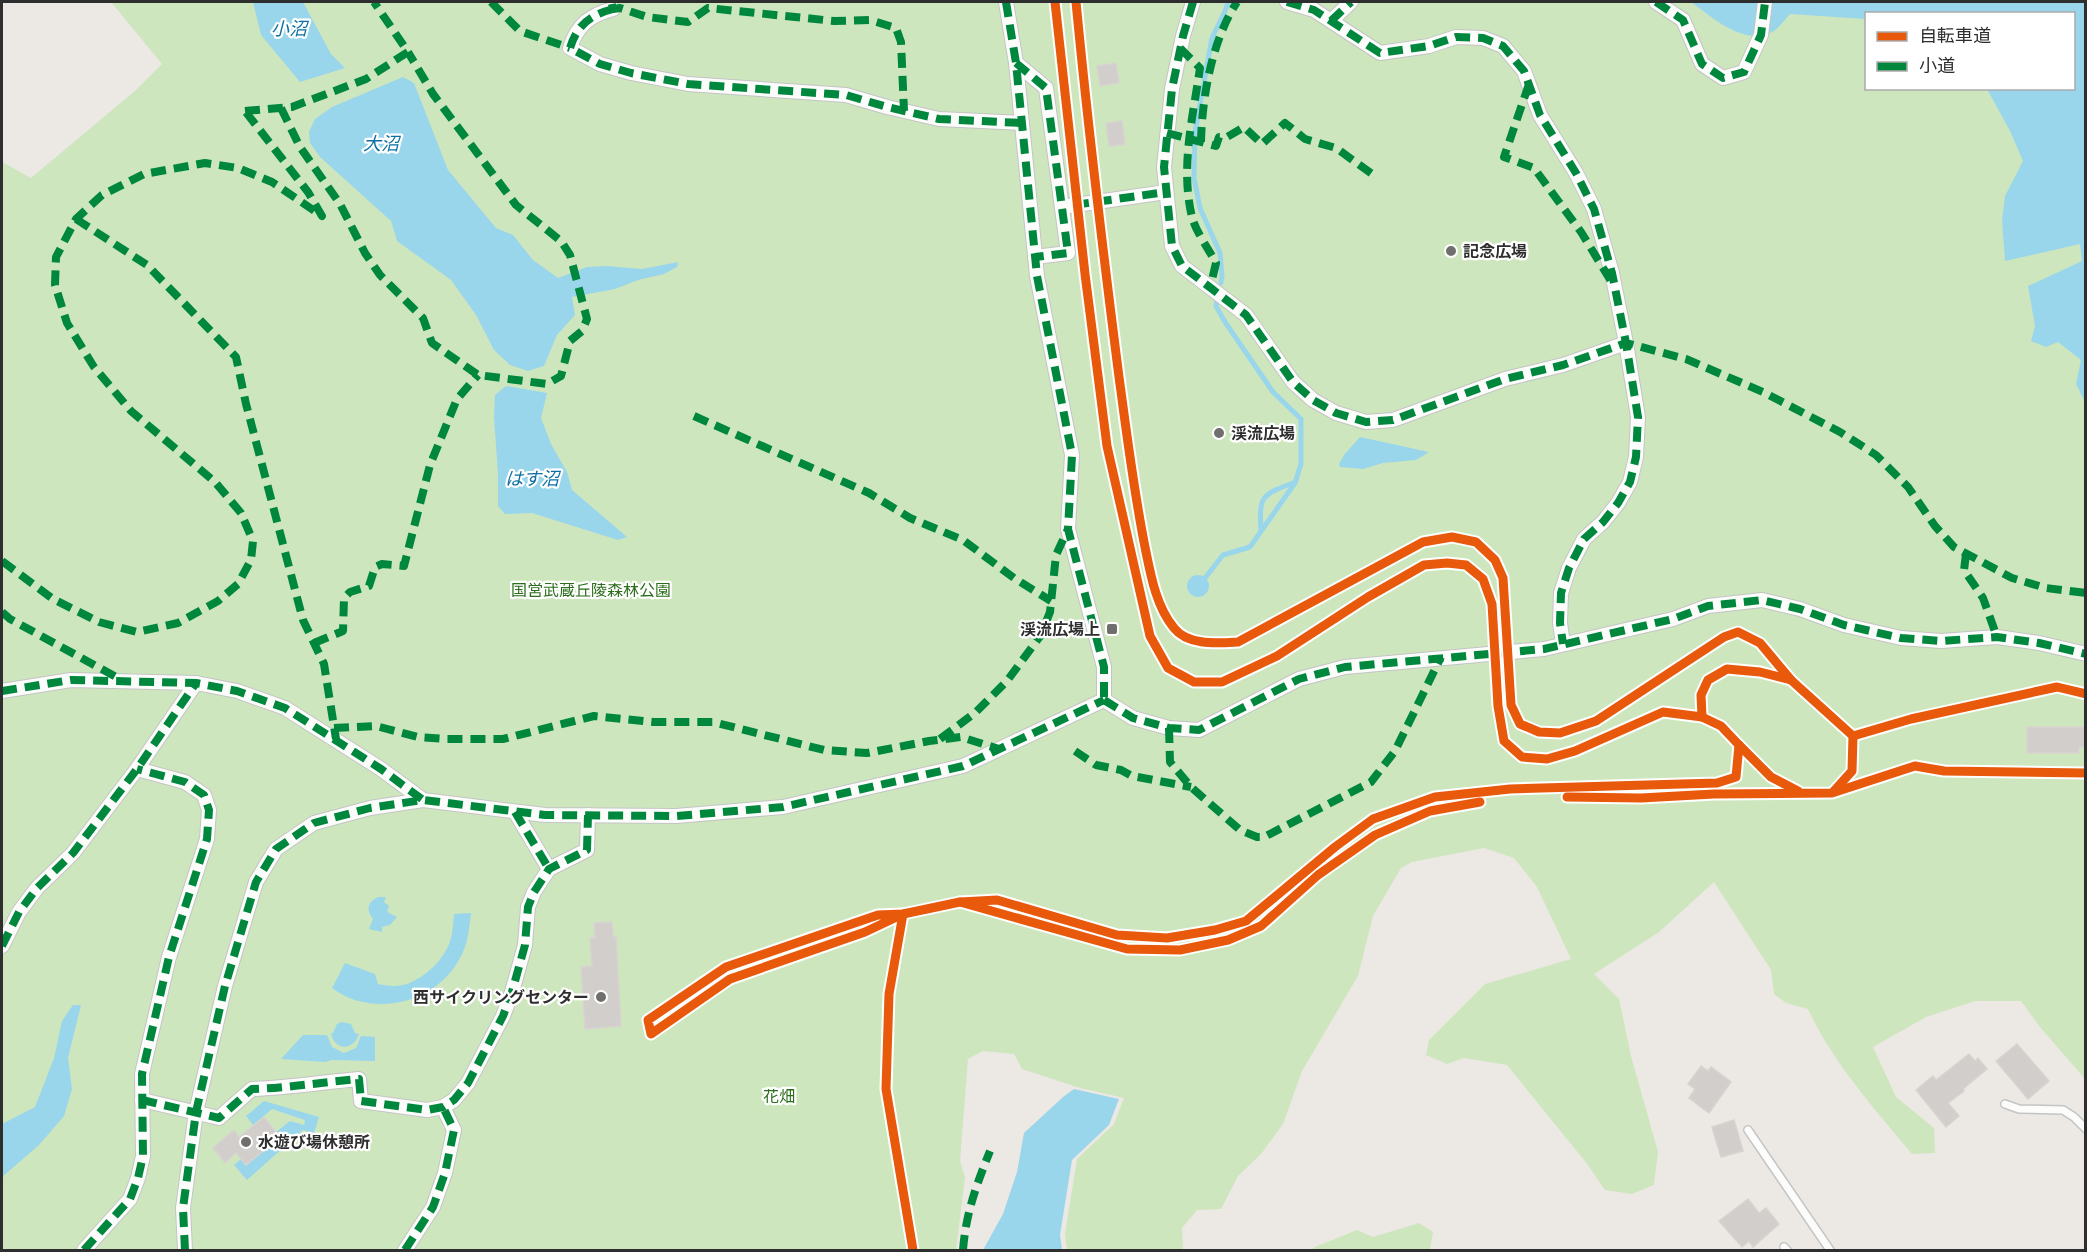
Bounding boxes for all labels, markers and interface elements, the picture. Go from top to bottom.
legend [1865,12,2075,90]
water label: 小沼 [271,18,310,39]
text: 自転車道 [1919,25,1991,46]
text: 小道 [1919,55,1955,76]
water label: 大沼 [363,133,402,154]
place label: 記念広場 [1463,242,1527,261]
marker: 記念広場 [1444,244,1458,258]
place label: 渓流広場 [1231,424,1295,443]
marker: 渓流広場 [1212,426,1226,440]
water label: はす沼 [505,468,562,489]
park label: 国営武蔵丘陵森林公園 [511,581,671,600]
place label: 渓流広場上 [1020,620,1100,639]
marker: 渓流広場上 [1105,622,1119,636]
place label: 西サイクリングセンター [413,988,589,1007]
marker: 西サイクリングセンター [594,990,608,1004]
park label: 花畑 [763,1087,795,1106]
place label: 水遊び場休憩所 [258,1133,370,1152]
marker: 水遊び場休憩所 [239,1135,253,1149]

